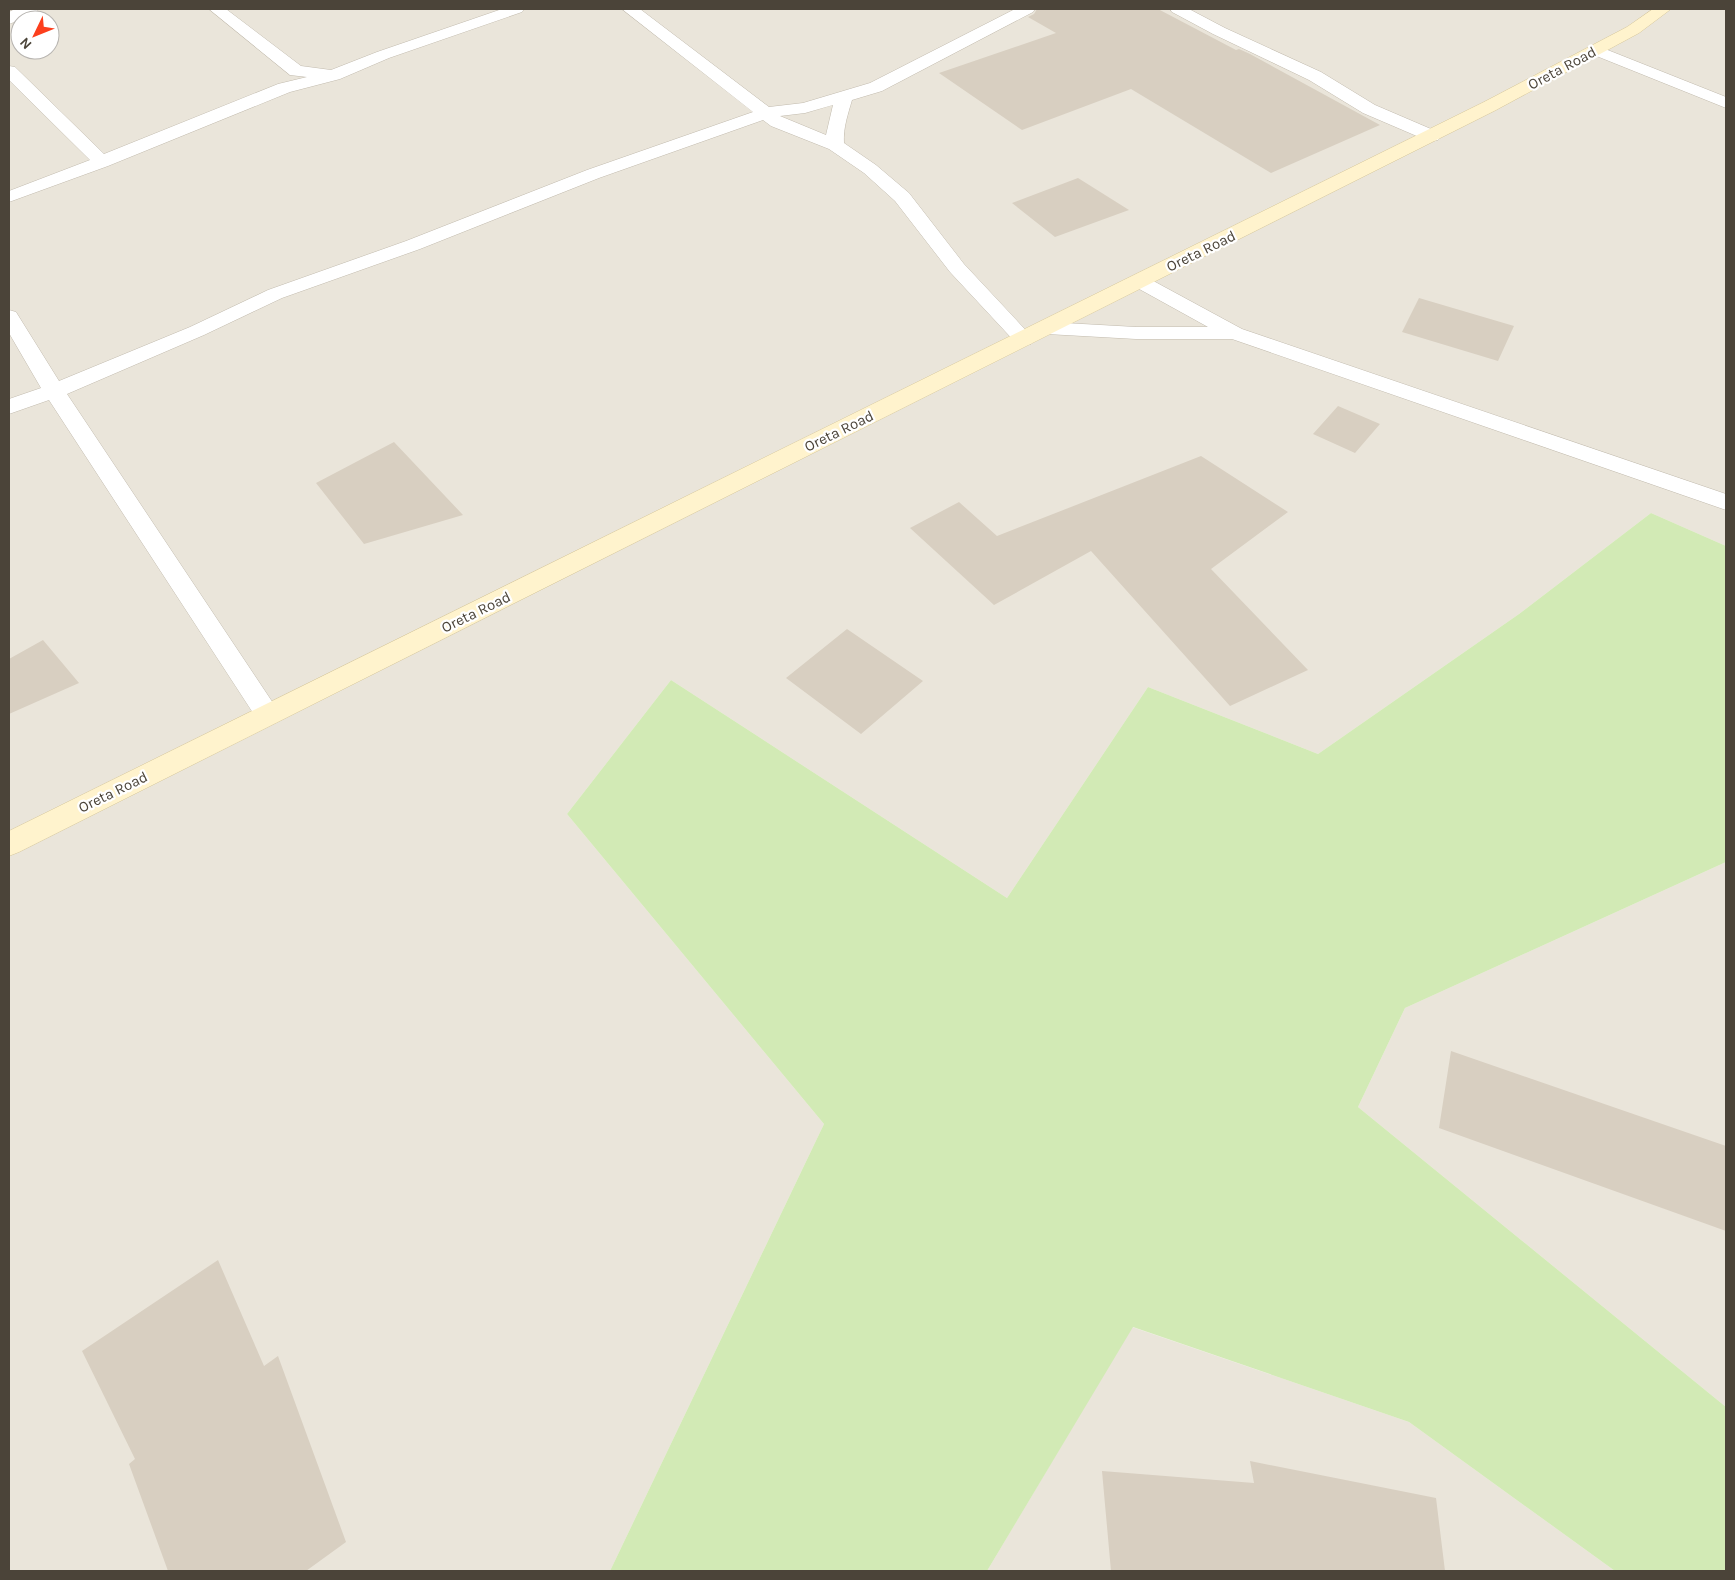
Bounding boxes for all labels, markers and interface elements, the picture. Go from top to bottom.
north arrow [10,10,60,60]
text: N [16,34,36,53]
street label: Oreta Road [1525,42,1599,94]
street label: Oreta Road [1163,227,1239,275]
street label: Oreta Road [801,407,877,455]
street label: Oreta Road [438,588,514,636]
street label: Oreta Road [75,768,151,816]

